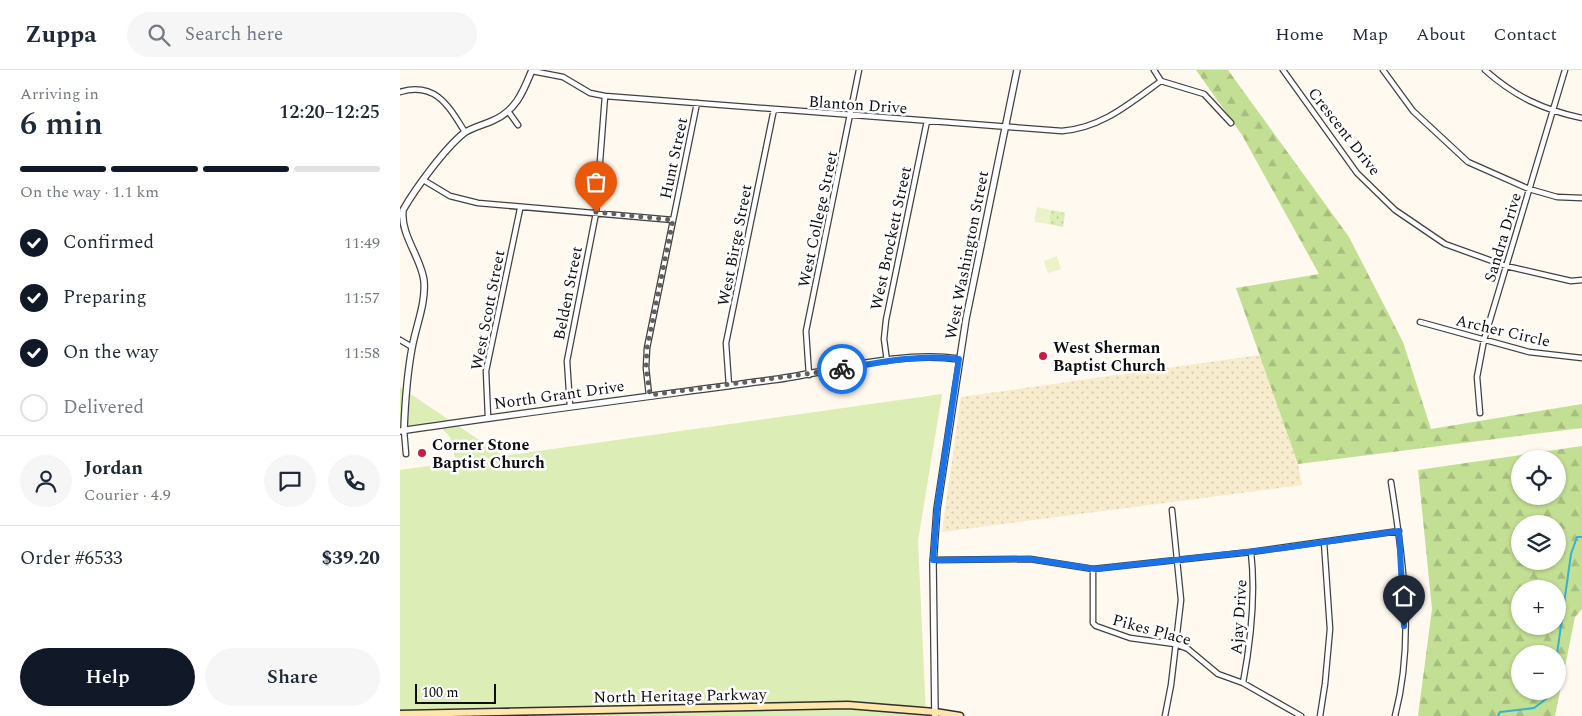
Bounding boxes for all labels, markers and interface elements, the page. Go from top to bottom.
search box [127,12,477,57]
text: Zuppa [25,17,97,53]
text: Search here [185,20,283,49]
icon: search [145,21,173,49]
text: Home [1275,21,1324,48]
text: Map [1352,21,1388,48]
text: About [1416,21,1466,48]
text: Contact [1494,21,1557,48]
text: Arriving in [20,82,99,106]
street label: Crescent Drive [1302,82,1386,181]
street label: Blanton Drive [808,90,908,120]
text: 12:20–12:25 [279,98,380,127]
text: 6 min [20,100,103,149]
street label: Hunt Street [654,115,694,201]
street label: West College Street [792,148,844,290]
pin [575,161,617,212]
street label: West Brockett Street [864,164,918,312]
icon: bag [582,168,610,196]
street label: West Washington Street [939,168,995,342]
text: On the way · 1.1 km [20,180,159,204]
street label: West Birge Street [711,182,759,308]
street label: Sandra Drive [1478,190,1528,285]
text: Confirmed [63,228,154,257]
icon: check [20,229,48,257]
text: 11:49 [344,231,380,255]
street label: Belden Street [547,244,589,342]
street label: West Scott Street [465,248,511,372]
text: Preparing [63,283,147,312]
icon: check [20,284,48,312]
text: 11:57 [344,286,380,310]
street label: Archer Circle [1453,308,1552,354]
place label: West Sherman Baptist Church [1053,336,1166,378]
text: On the way [63,338,159,367]
icon: check [20,339,48,367]
text: 11:58 [344,341,380,365]
courier [817,344,867,394]
marker: West Sherman Baptist Church [1037,350,1049,362]
icon: bike [828,355,856,383]
street label: North Grant Drive [492,374,626,416]
text: Delivered [63,393,144,422]
place label: Corner Stone Baptist Church [432,433,545,475]
marker: Corner Stone Baptist Church [416,447,428,459]
map controls [1511,450,1566,700]
button: locate [1511,450,1566,505]
text: Jordan [84,454,143,483]
button: person [20,455,72,507]
button: chat [264,455,316,507]
button: phone [328,455,380,507]
text: Courier · 4.9 [84,483,171,507]
button: layers [1511,515,1566,570]
text: Order #6533 [20,544,123,573]
text: $39.20 [322,544,380,573]
pin [1383,575,1425,626]
street label: Ajay Drive [1224,579,1254,655]
button: + [1511,580,1566,635]
icon: home [1390,582,1418,610]
street label: Pikes Place [1110,608,1194,652]
button: − [1511,645,1566,700]
button: Help [20,648,195,706]
button: Share [205,648,380,706]
scale bar [415,681,496,704]
text: 100 m [422,682,459,703]
street label: North Heritage Parkway [593,682,768,710]

